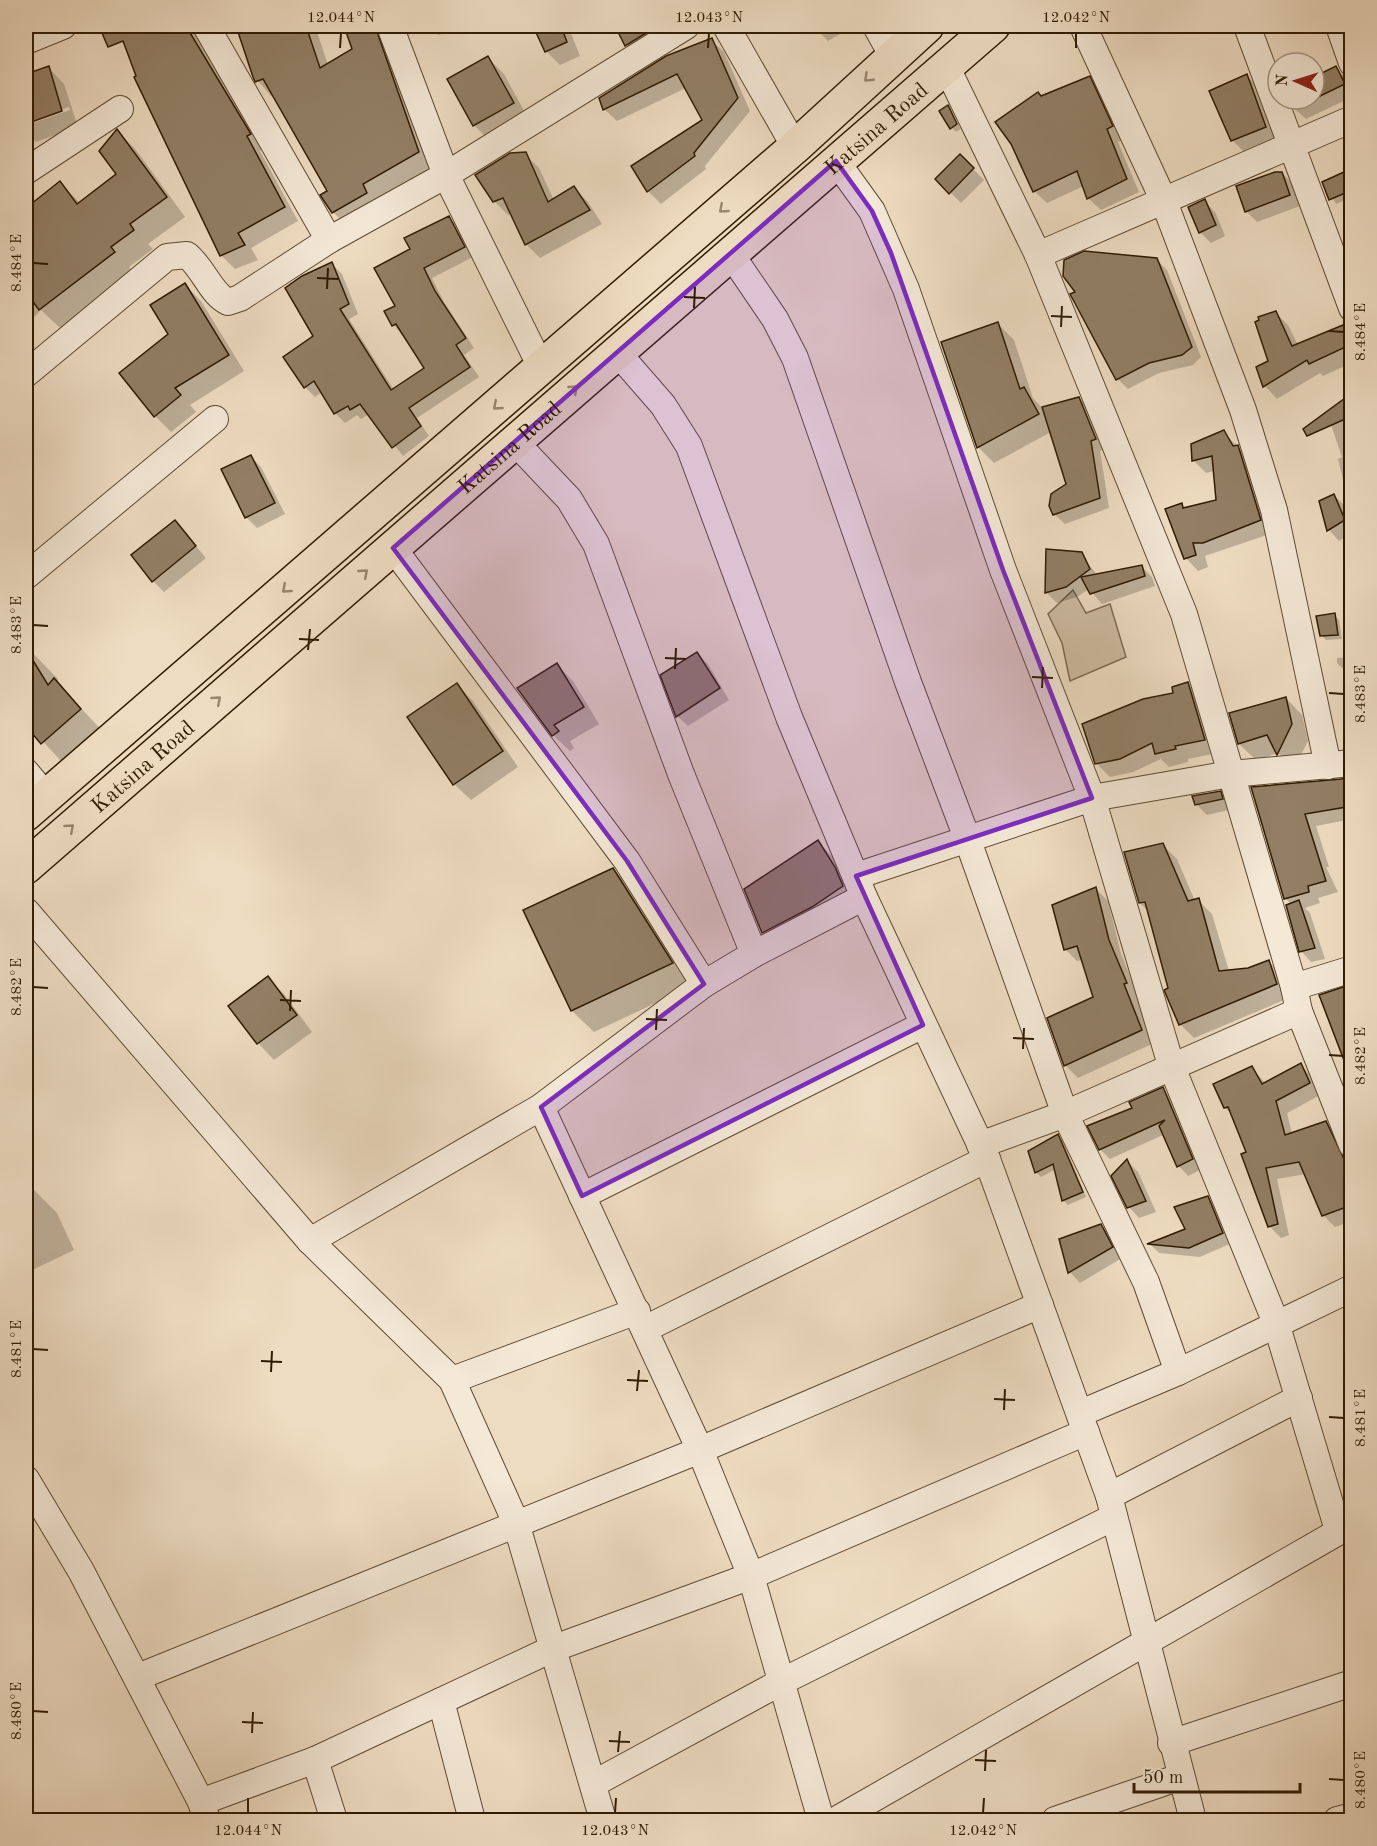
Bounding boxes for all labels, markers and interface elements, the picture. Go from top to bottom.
text: 12.044°N [307,11,375,26]
text: 12.043°N [675,11,743,26]
text: 12.042°N [1042,11,1110,26]
north arrow [1266,51,1326,111]
one-way arrow [864,71,875,82]
text: N [1275,73,1291,87]
street label: Katsina Road [821,79,933,180]
one-way arrow [719,202,730,213]
text: 8.484°E [10,234,25,292]
text: 8.484°E [1354,303,1369,361]
one-way arrow [567,385,578,396]
street label: Katsina Road [454,398,566,499]
one-way arrow [493,399,503,410]
one-way arrow [357,569,368,580]
one-way arrow [282,582,293,593]
text: 8.483°E [10,596,25,654]
text: 8.483°E [1354,665,1369,723]
one-way arrow [210,697,221,708]
street label: Katsina Road [88,717,199,818]
one-way arrow [63,824,74,835]
text: 8.482°E [10,958,25,1016]
text: 8.482°E [1354,1027,1369,1085]
text: 8.481°E [10,1320,25,1378]
text: 8.481°E [1354,1389,1369,1447]
text: 8.480°E [10,1682,25,1740]
text: 8.480°E [1354,1751,1369,1809]
scale bar [1134,1756,1300,1794]
text: 50 m [1143,1769,1183,1787]
text: 12.044°N [214,1824,282,1839]
text: 12.043°N [581,1824,649,1839]
text: 12.042°N [949,1824,1017,1839]

